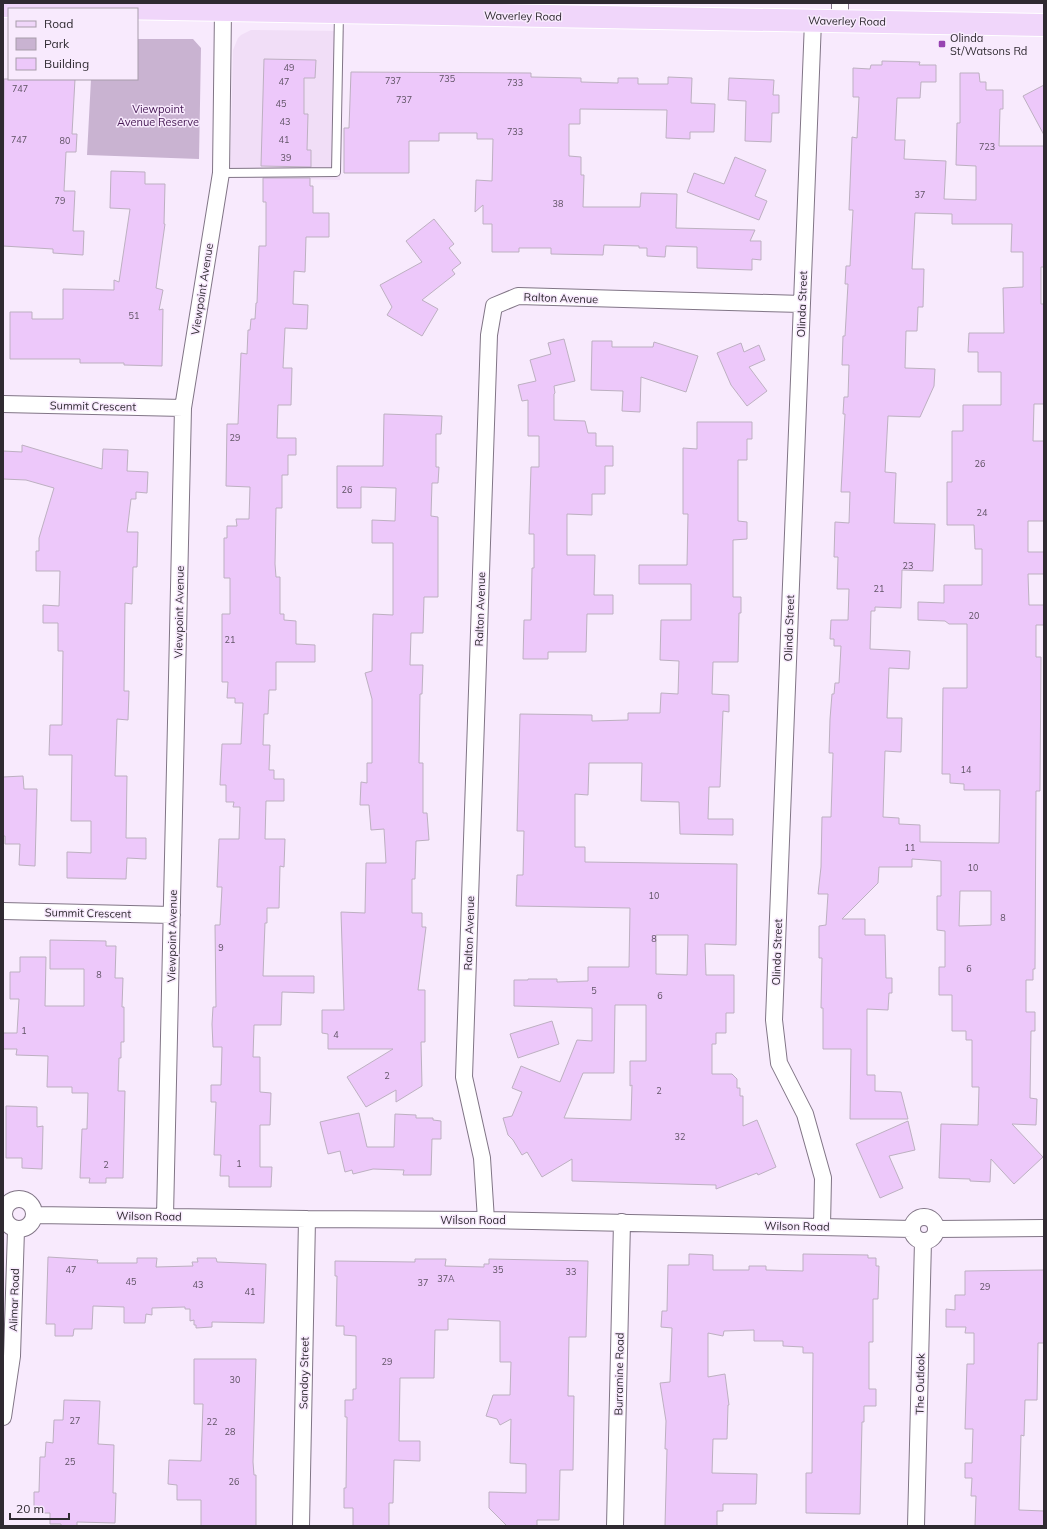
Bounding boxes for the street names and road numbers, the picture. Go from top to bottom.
street label: Waverley Road [484,8,562,24]
street label: Waverley Road [808,13,886,29]
street label: Viewpoint Avenue [188,242,216,336]
street label: Olinda Street [794,270,810,338]
street label: Ralton Avenue [524,290,598,306]
street label: Summit Crescent [50,398,136,414]
street label: Viewpoint Avenue [171,565,187,658]
street label: Ralton Avenue [472,572,488,646]
street label: Olinda Street [781,594,797,662]
street label: Viewpoint Avenue [164,889,180,982]
street label: Ralton Avenue [461,896,477,970]
street label: Summit Crescent [45,905,131,921]
street label: Olinda Street [769,918,785,986]
street label: Wilson Road [116,1208,182,1224]
street label: Wilson Road [440,1213,506,1227]
street label: Wilson Road [764,1218,830,1234]
street label: Alimar Road [6,1268,22,1332]
street label: Burramine Road [611,1332,627,1416]
street label: Sanday Street [296,1337,312,1409]
street label: The Outlook [912,1353,928,1415]

